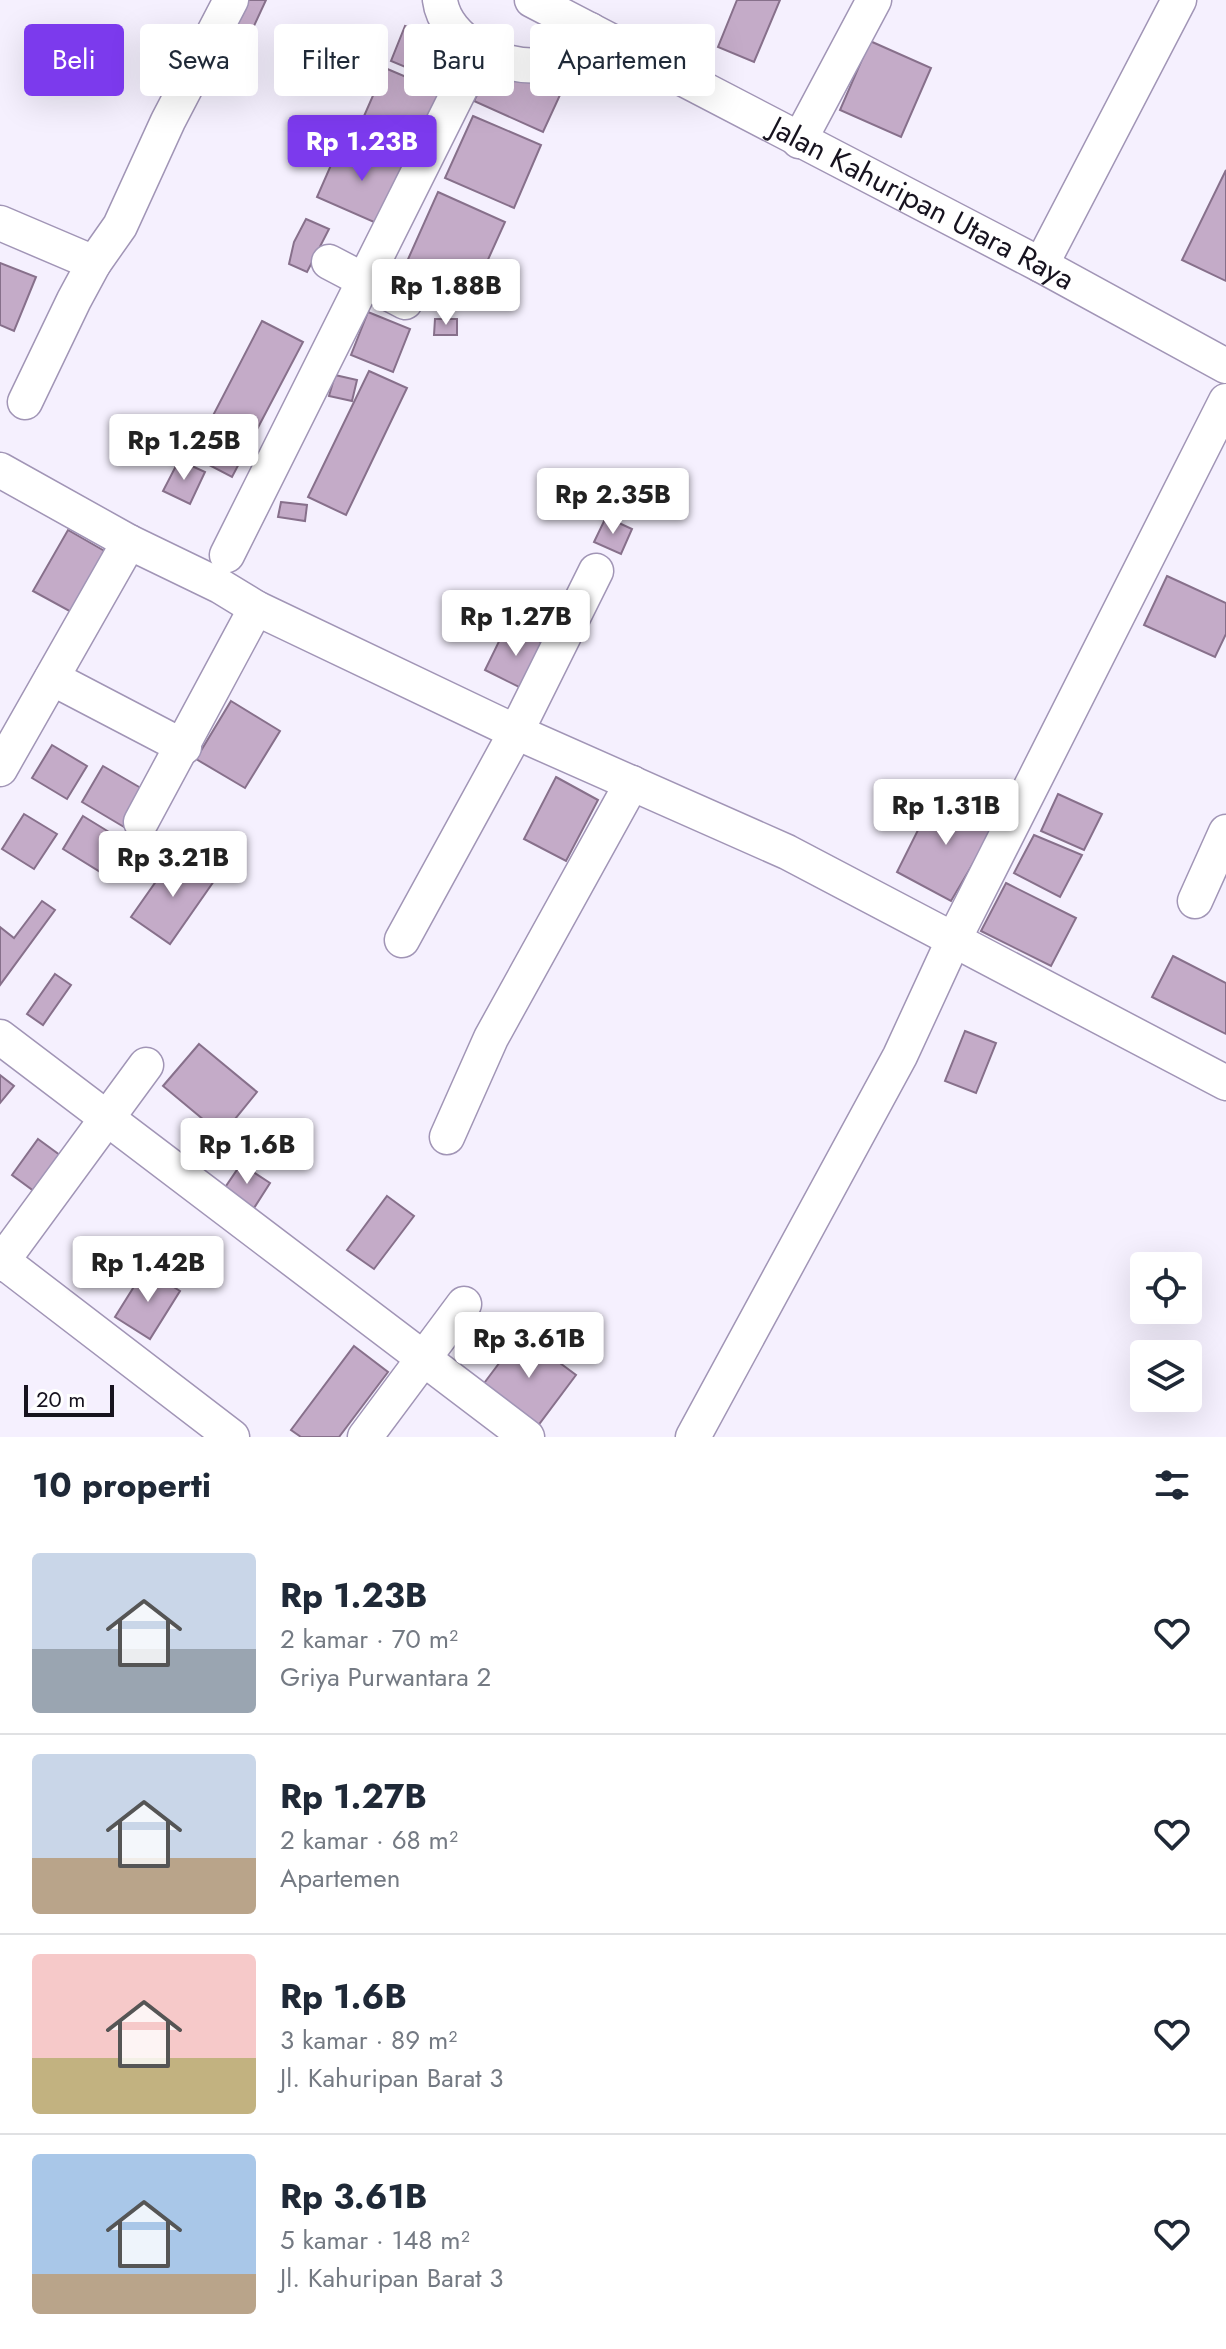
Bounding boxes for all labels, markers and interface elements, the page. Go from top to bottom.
chip: Beli [24,24,124,96]
chip: Sewa [140,24,258,96]
chip: Filter [274,24,388,96]
chip: Baru [404,24,514,96]
chip: Apartemen [530,24,715,96]
street label: Jalan Kahuripan Utara Raya [759,104,1082,300]
pin: Rp 1.23B [279,115,445,183]
text: Rp 1.23B [306,122,418,160]
pin: Rp 1.88B [363,259,529,327]
text: Rp 1.88B [390,266,502,304]
pin: Rp 1.25B [101,414,267,482]
text: Rp 1.25B [127,421,241,459]
pin: Rp 2.35B [530,468,696,536]
text: Rp 2.35B [555,475,671,513]
pin: Rp 1.27B [433,590,599,658]
text: Rp 1.27B [460,597,572,635]
pin: Rp 1.31B [863,779,1029,847]
text: Rp 1.31B [892,786,1000,824]
pin: Rp 3.21B [90,831,256,899]
text: Rp 3.21B [117,838,229,876]
pin: Rp 1.6B [173,1118,321,1186]
text: Rp 1.6B [199,1125,295,1163]
pin: Rp 1.42B [65,1236,231,1304]
text: Rp 1.42B [91,1243,205,1281]
map controls [1130,1252,1202,1412]
button: locate [1130,1252,1202,1324]
pin: Rp 3.61B [446,1312,612,1380]
text: Rp 3.61B [473,1319,585,1357]
button: layers [1130,1340,1202,1412]
scale bar [24,1381,114,1417]
text: 20 m [36,1383,85,1415]
text: 10 properti [32,1461,211,1510]
icon: filters [1150,1463,1194,1507]
text: Rp 1.23B [280,1571,427,1620]
icon: home [96,1585,192,1681]
icon: heart [1150,1611,1194,1655]
text: 2 kamar · 70 m² [280,1620,458,1658]
text: Griya Purwantara 2 [280,1658,491,1696]
text: Rp 1.27B [280,1772,427,1821]
icon: home [96,1786,192,1882]
icon: heart [1150,1812,1194,1856]
text: 2 kamar · 68 m² [280,1821,458,1859]
text: Apartemen [280,1859,400,1897]
text: Rp 1.6B [280,1972,407,2021]
icon: home [96,1986,192,2082]
icon: heart [1150,2012,1194,2056]
text: 3 kamar · 89 m² [280,2021,457,2059]
text: Jl. Kahuripan Barat 3 [280,2059,503,2097]
text: Rp 3.61B [280,2172,427,2221]
icon: home [96,2186,192,2282]
icon: heart [1150,2212,1194,2256]
text: 5 kamar · 148 m² [280,2221,470,2259]
text: Jl. Kahuripan Barat 3 [280,2259,503,2297]

